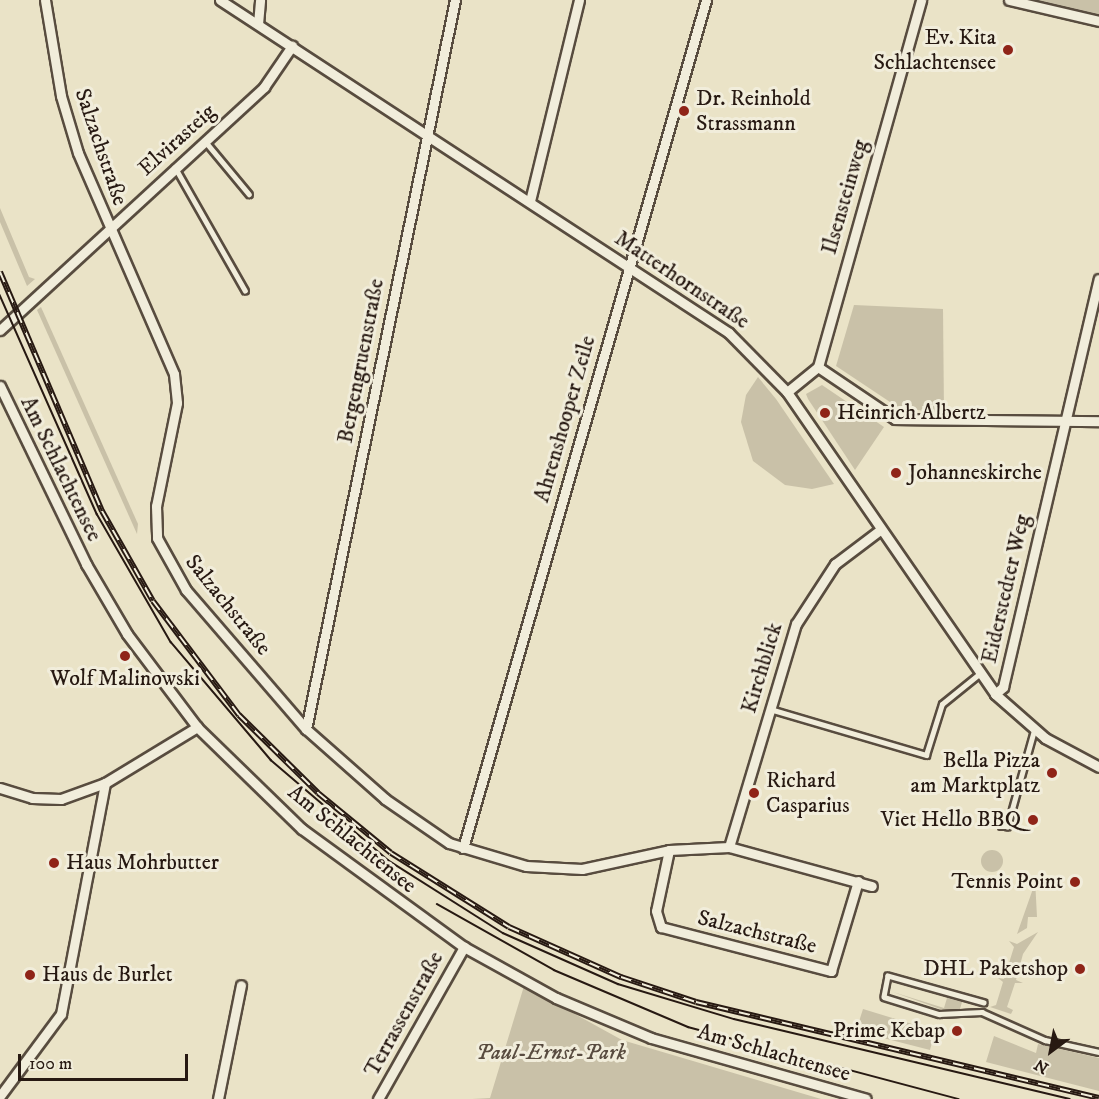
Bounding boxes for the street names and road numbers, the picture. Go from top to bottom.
street label: Salzachstraße [69,85,133,209]
street label: Elvirasteig [133,98,221,182]
street label: Ilsensteinweg [816,137,874,257]
street label: Matterhornstraße [610,225,754,335]
street label: Bergengruenstraße [332,277,390,445]
street label: Ahrenshooper Zeile [529,333,601,505]
street label: Am Schlachtensee [15,392,107,546]
street label: Eiderstedter Weg [976,512,1036,666]
street label: Salzachstraße [179,549,277,661]
street label: Kirchblick [736,620,788,716]
street label: Am Schlachtensee [282,779,422,899]
street label: Salzachstraße [695,904,819,960]
street label: Terrassenstraße [359,947,449,1081]
street label: Am Schlachtensee [694,1019,854,1087]

